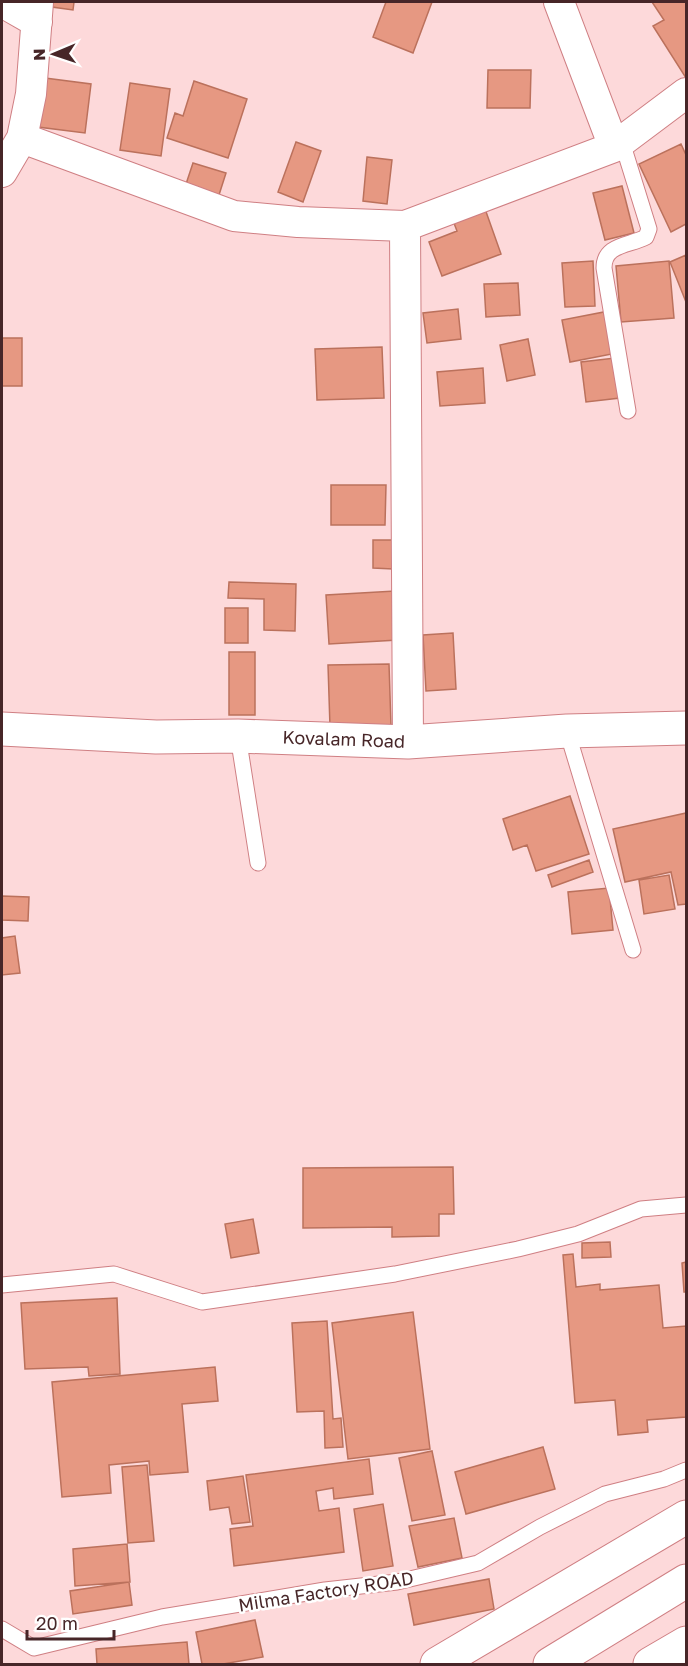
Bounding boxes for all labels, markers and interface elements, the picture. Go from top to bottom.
north arrow [24,24,84,84]
text: N [29,48,49,61]
street label: Kovalam Road [282,726,405,752]
street label: Milma Factory ROAD [237,1566,415,1616]
scale bar [27,1603,114,1641]
text: 20 m [36,1612,78,1634]

